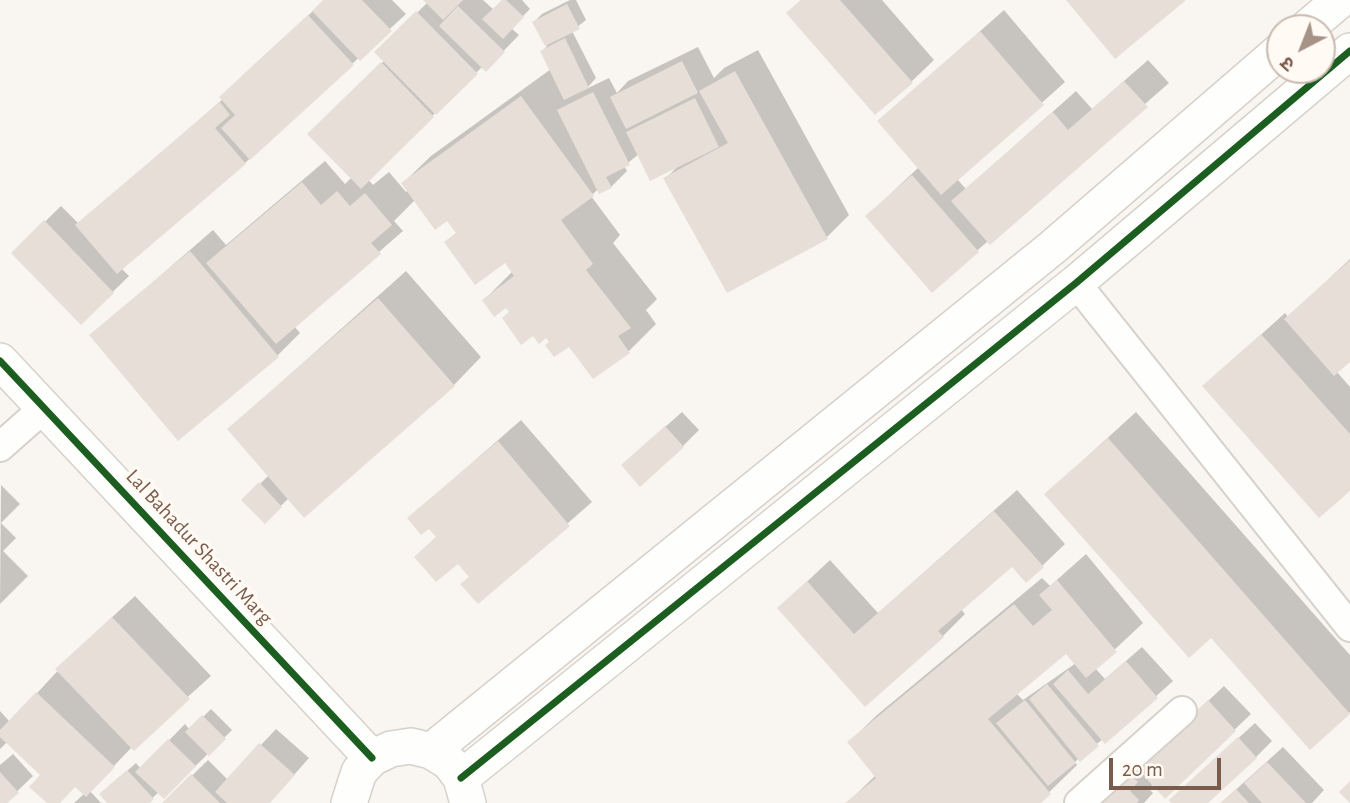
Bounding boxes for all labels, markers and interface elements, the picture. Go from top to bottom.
north arrow [1266,14,1336,84]
text: उ [1277,53,1298,74]
street label: Lal Bahadur Shastri Marg [120,464,278,630]
scale bar [1112,744,1224,788]
text: 20 m [1122,759,1163,780]

